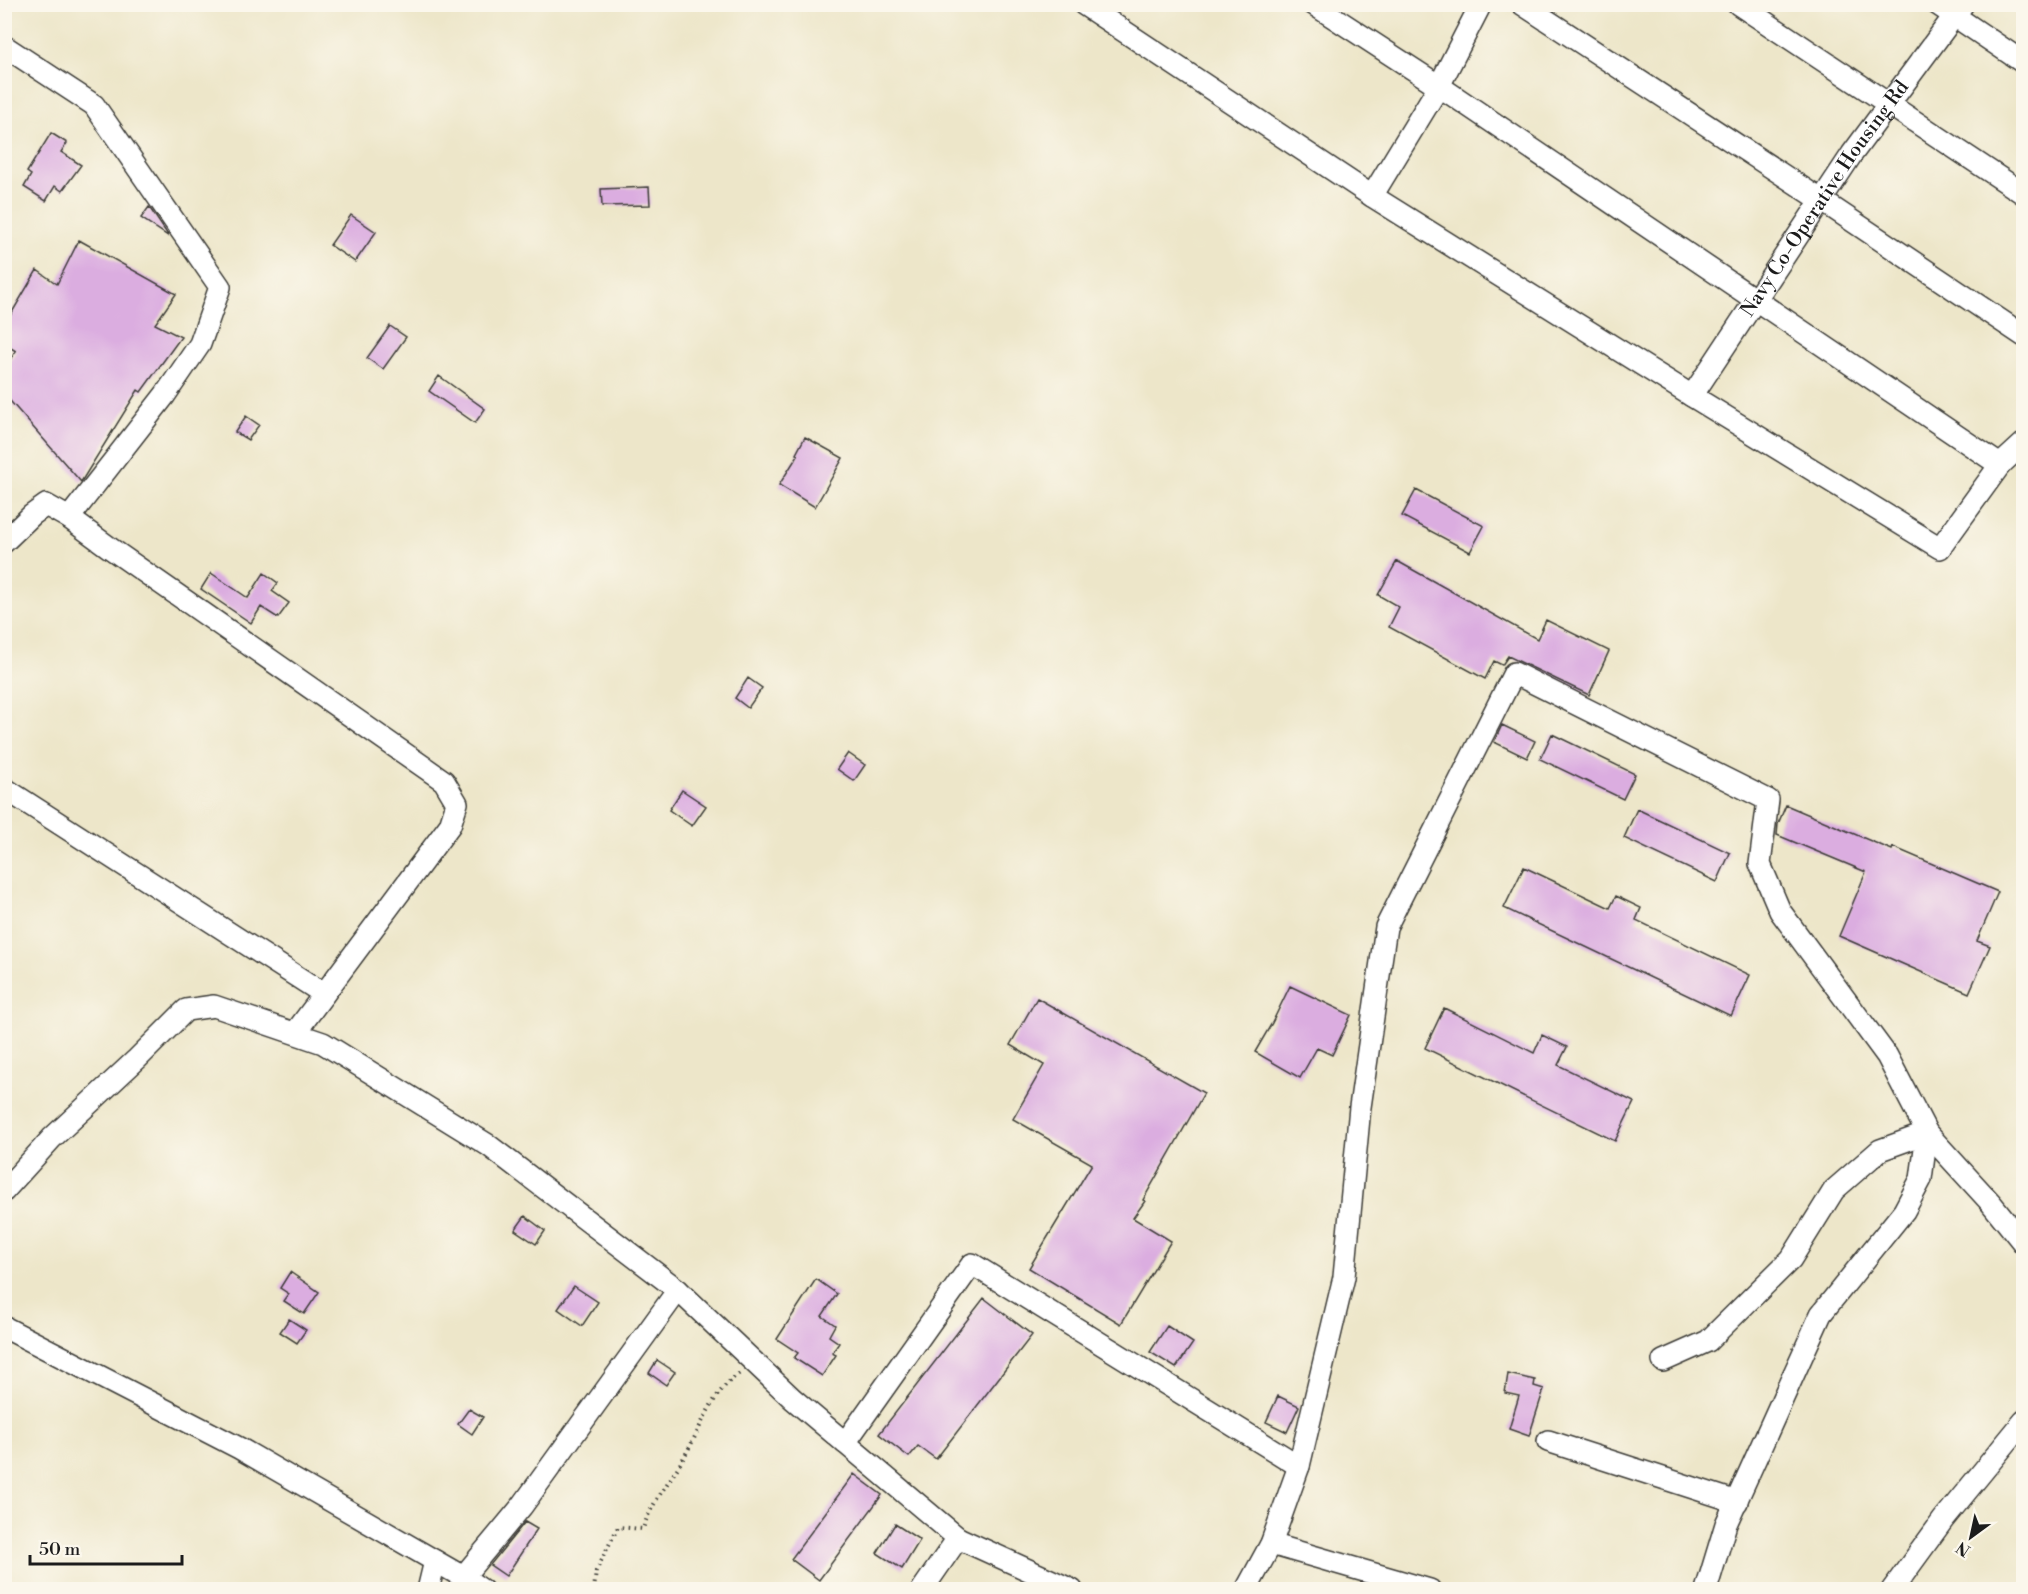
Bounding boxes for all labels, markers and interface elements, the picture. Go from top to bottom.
street label: Navy Co-Operative Housing Rd [1735,75,1915,322]
north arrow [1941,1507,2001,1567]
scale bar [30,1528,182,1566]
text: N [1952,1537,1974,1561]
text: 50 m [39,1538,81,1561]

